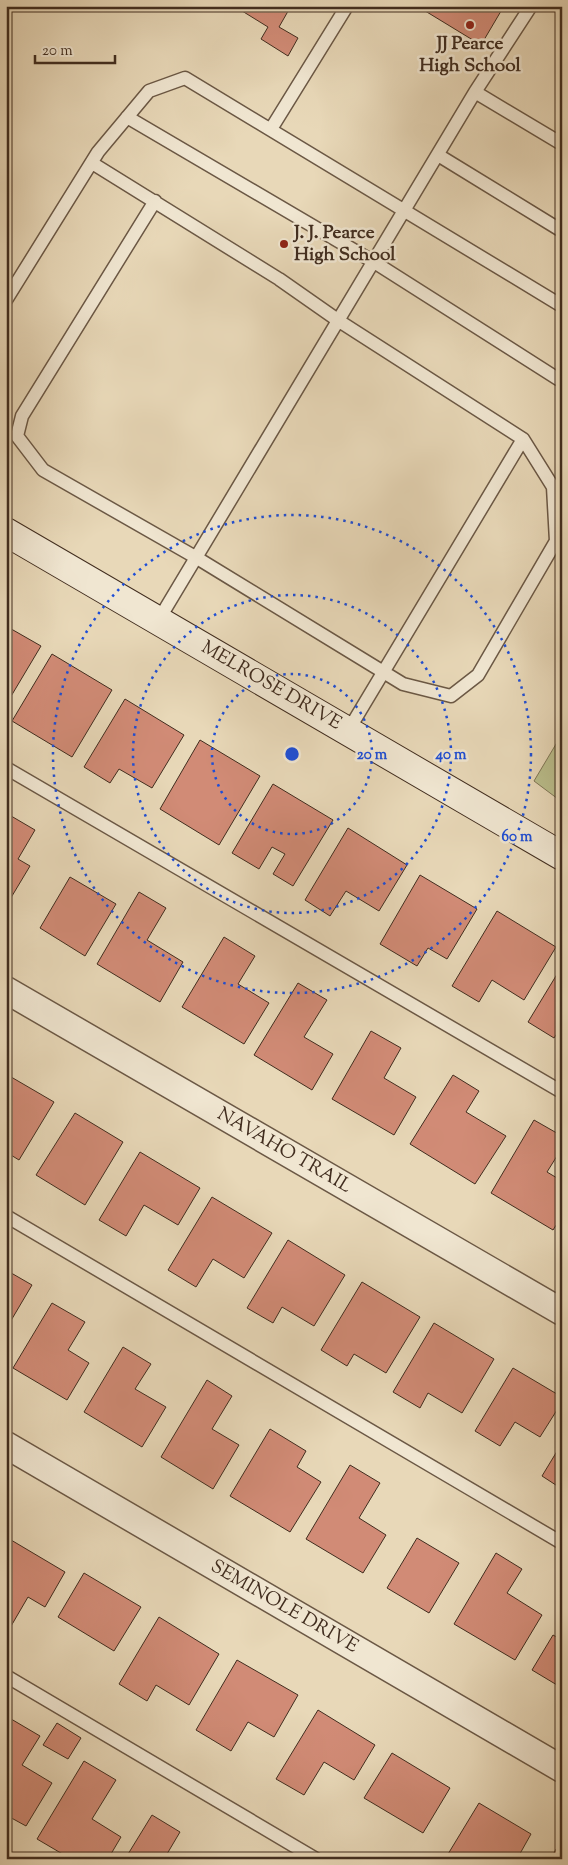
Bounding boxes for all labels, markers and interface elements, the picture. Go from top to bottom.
marker: JJ Pearce High School [464,19,476,31]
place label: JJ Pearce High School [419,31,521,80]
scale bar [35,32,115,64]
text: 20 m [42,41,73,62]
place label: J. J. Pearce High School [292,220,396,269]
marker: J. J. Pearce High School [278,238,290,250]
street label: MELROSE DRIVE [196,635,347,738]
centre of rings [283,745,301,763]
text: 20 m [357,745,388,766]
text: 40 m [435,745,467,766]
text: 60 m [502,827,533,848]
street label: NAVAHO TRAIL [212,1102,357,1201]
street label: SEMINOLE DRIVE [205,1554,363,1661]

